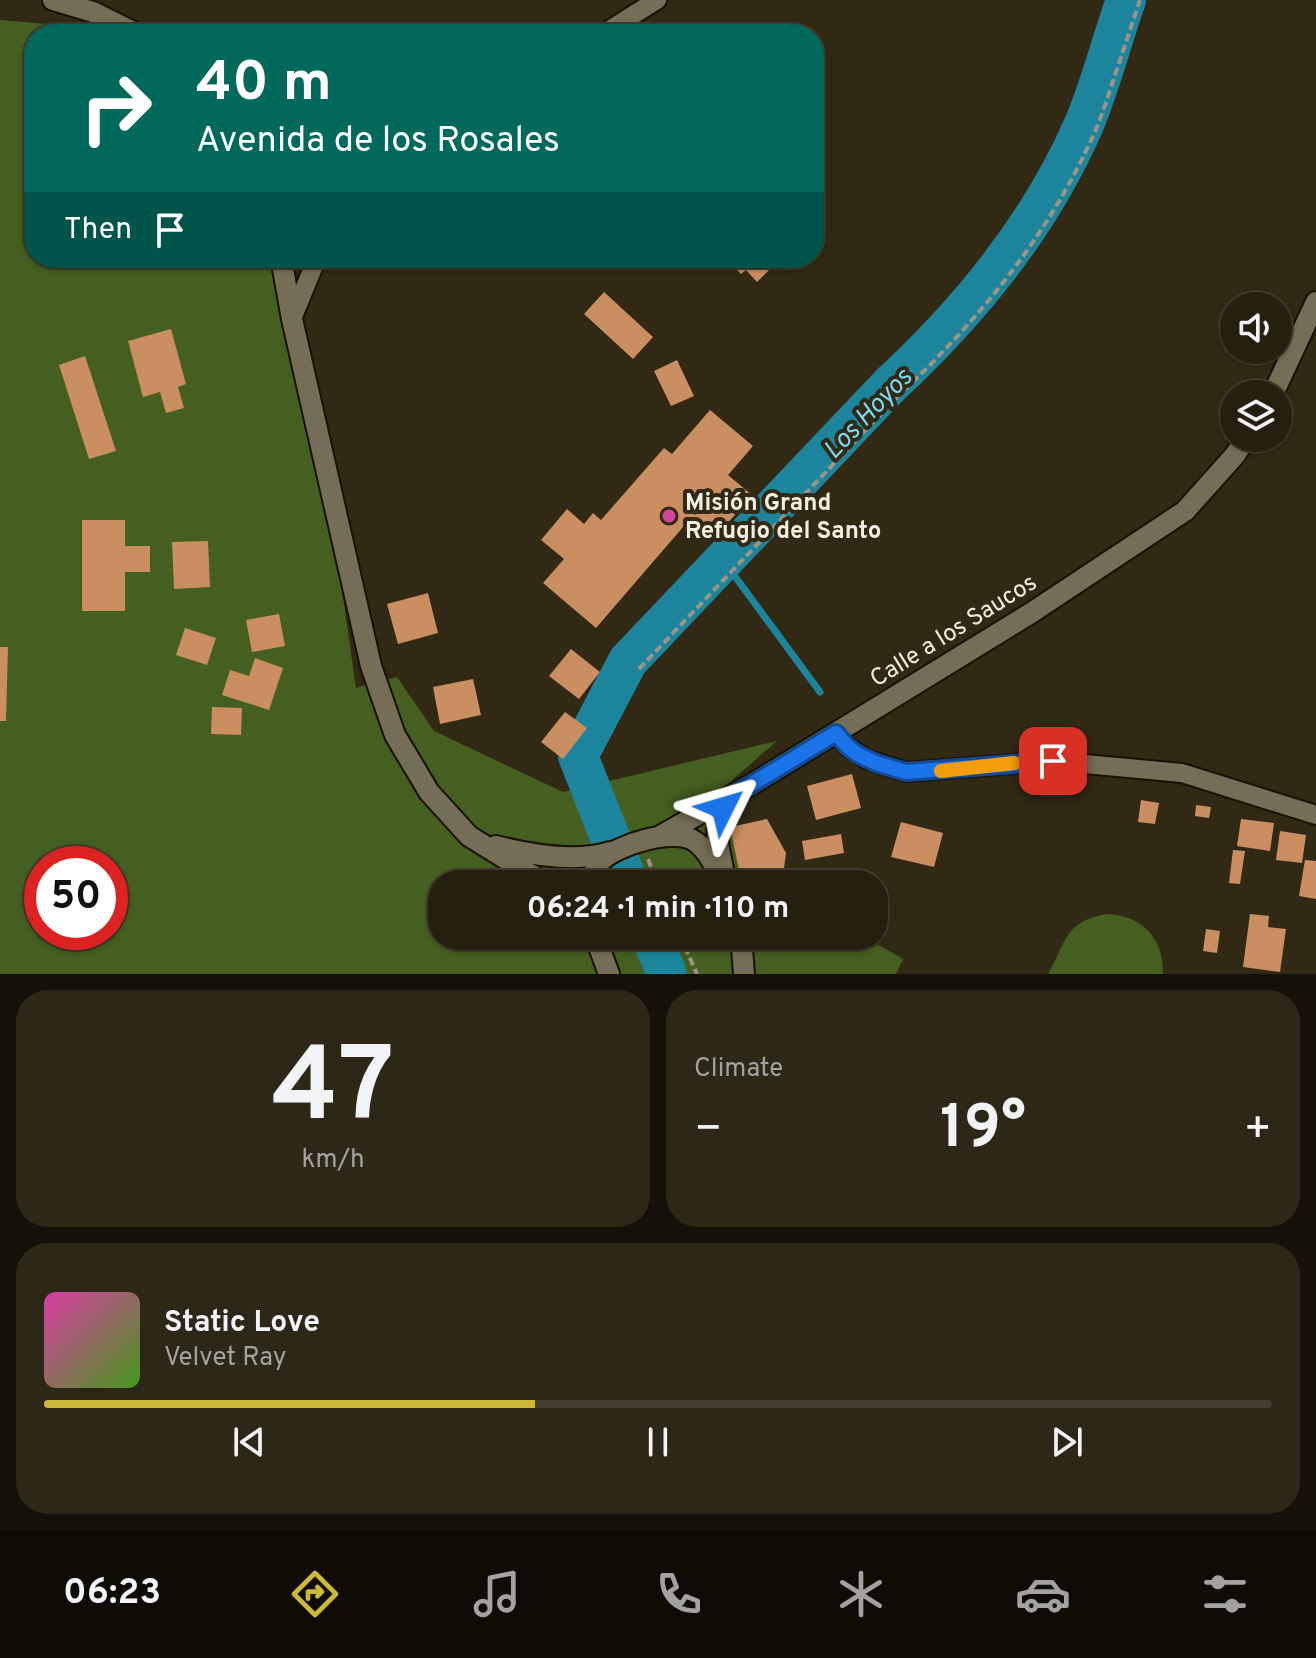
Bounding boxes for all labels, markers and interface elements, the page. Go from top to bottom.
text: 40 m [196,50,332,120]
icon: right [64,56,168,160]
text: Avenida de los Rosales [196,119,560,165]
icon: arrive [148,208,192,252]
text: Then [64,212,132,249]
map controls [1220,292,1292,452]
button: sound [1220,292,1292,364]
water label: Los Hoyos [817,361,921,467]
button: layers [1220,380,1292,452]
place label: Misión Grand Refugio del Santo [685,489,881,547]
marker: Misión Grand Refugio del Santo [660,507,678,525]
street label: Calle a los Saucos [865,568,1043,695]
pin [1019,727,1087,795]
icon: arrive [1031,739,1075,783]
position arrow [681,766,765,850]
speed limit sign: 50 [24,846,128,950]
text: 06:24 · 1 min · 110 m [527,891,789,928]
text: 47 [272,1026,394,1158]
text: Climate [694,1053,783,1086]
text: 19° [940,1093,1026,1169]
text: − [694,1103,722,1159]
text: + [1244,1103,1272,1159]
text: km/h [301,1144,365,1177]
text: Static Love [164,1305,320,1342]
text: Velvet Ray [164,1342,287,1375]
icon: previous [227,1420,271,1464]
icon: pause [636,1420,680,1464]
icon: next [1045,1420,1089,1464]
icon: directions [287,1566,343,1622]
icon: music [469,1566,525,1622]
icon: phone [651,1566,707,1622]
icon: climate [833,1566,889,1622]
icon: car [1015,1566,1071,1622]
icon: filters [1197,1566,1253,1622]
text: 06:23 [63,1571,161,1617]

